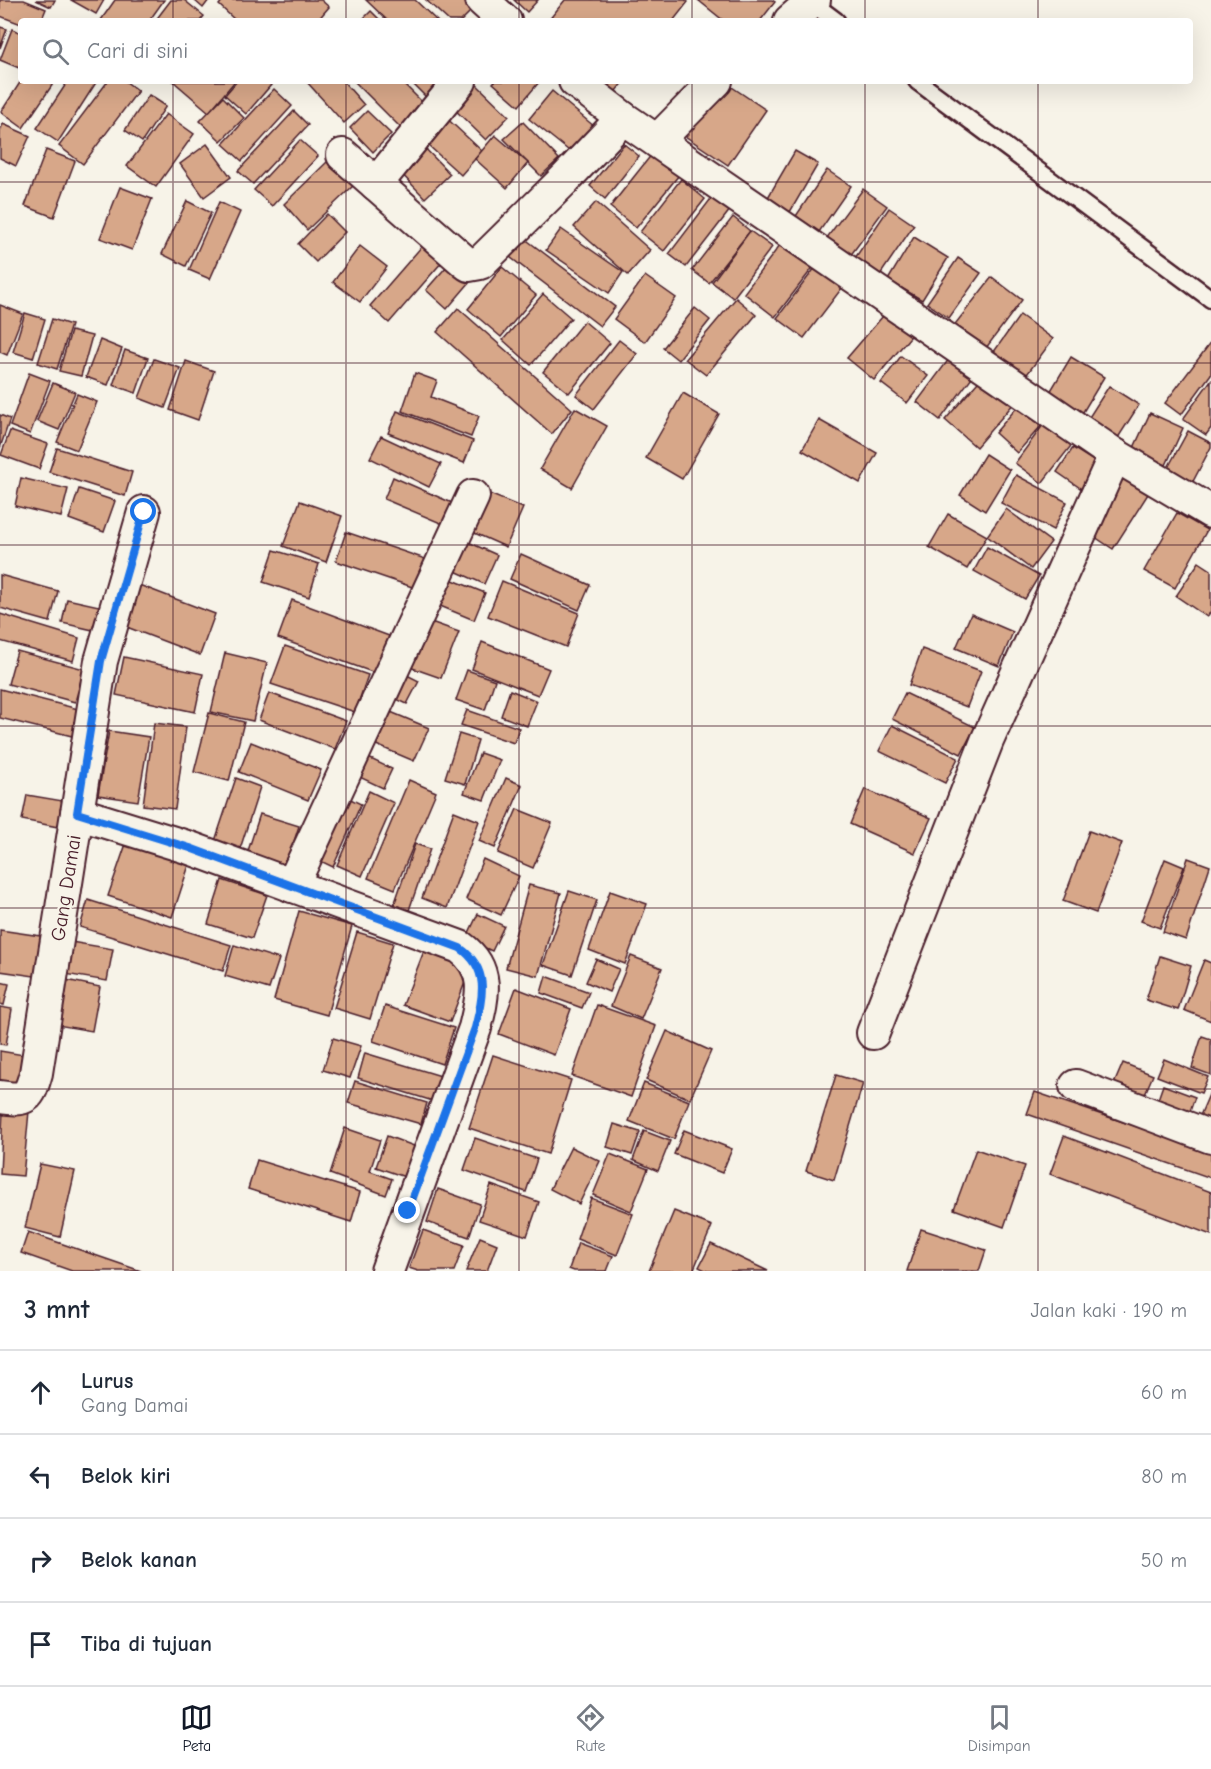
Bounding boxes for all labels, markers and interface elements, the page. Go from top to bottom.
search box [18,18,1193,84]
icon: search [39,35,72,68]
text: Cari di sini [87,38,188,64]
route start [130,498,156,524]
street label: Gang Damai [46,833,86,943]
route end [394,1197,420,1223]
text: 3 mnt [24,1295,89,1325]
text: Jalan kaki · 190 m [1030,1299,1187,1322]
text: Lurus [81,1368,133,1394]
icon: ahead [24,1376,57,1409]
text: 60 m [1141,1381,1187,1404]
text: Gang Damai [81,1394,188,1417]
icon: left [24,1460,57,1493]
text: Belok kiri [81,1463,171,1489]
text: 80 m [1141,1465,1187,1488]
icon: right [24,1544,57,1577]
text: Belok kanan [81,1547,197,1573]
text: 50 m [1141,1549,1187,1572]
icon: arrive [24,1628,57,1661]
text: Tiba di tujuan [81,1631,212,1657]
tab: Peta [180,1701,213,1755]
tab: Rute [574,1701,607,1755]
tab: Disimpan [968,1701,1031,1755]

